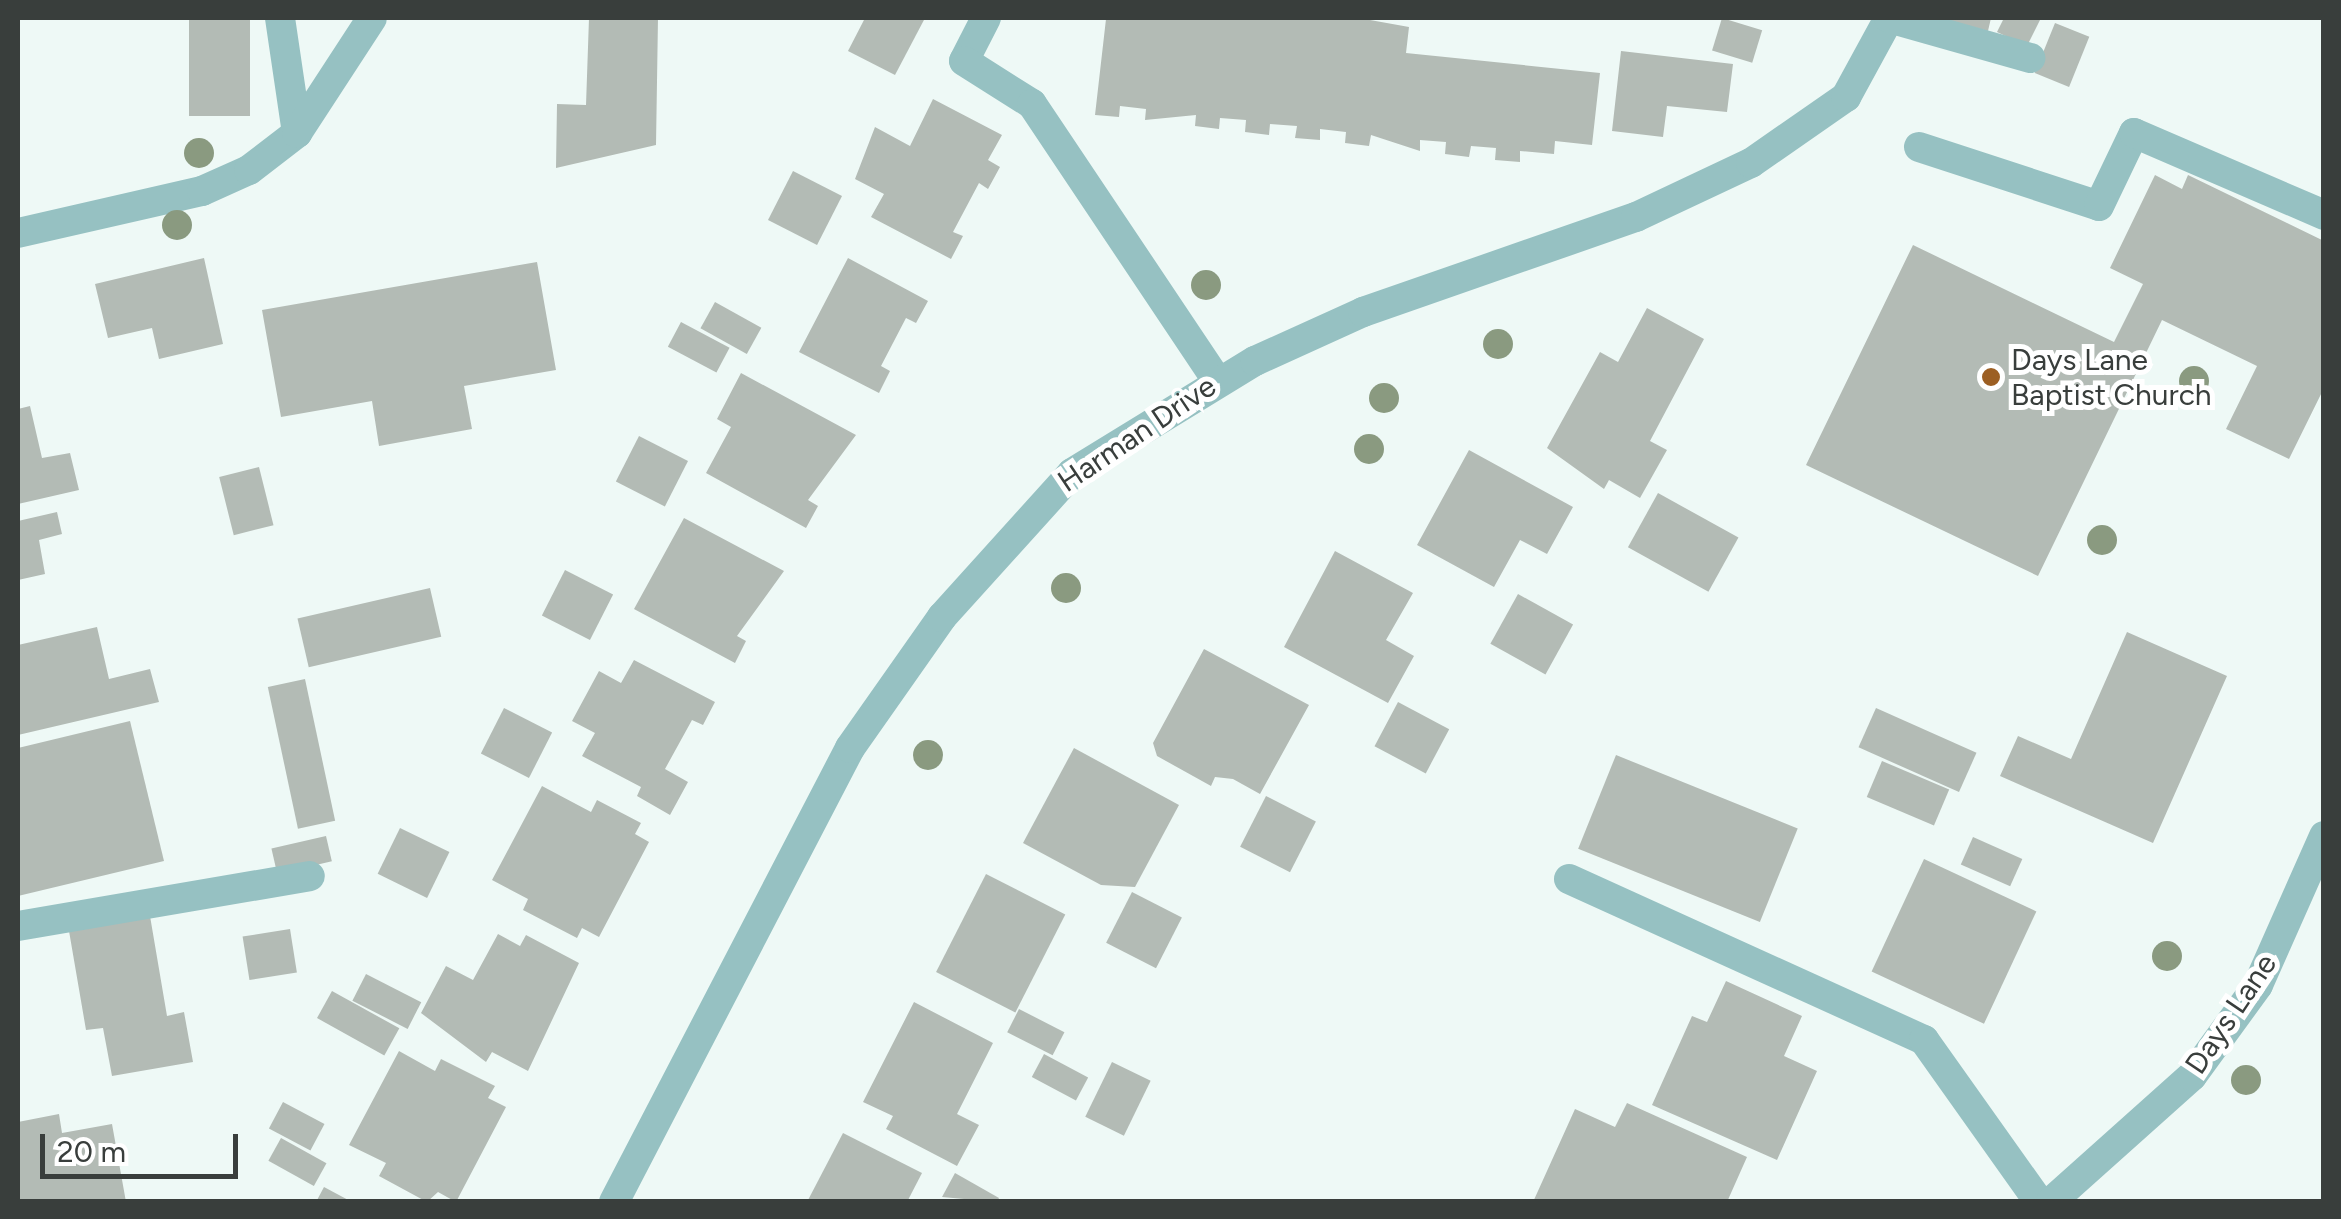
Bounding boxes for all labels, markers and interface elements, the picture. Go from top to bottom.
place label: Days Lane Baptist Church [2011,342,2212,412]
marker: Days Lane Baptist Church [1980,366,2002,388]
street label: Harman Drive [1051,368,1223,500]
street label: Days Lane [2178,947,2284,1081]
scale bar [45,1114,242,1176]
text: 20 m [57,1133,126,1170]

